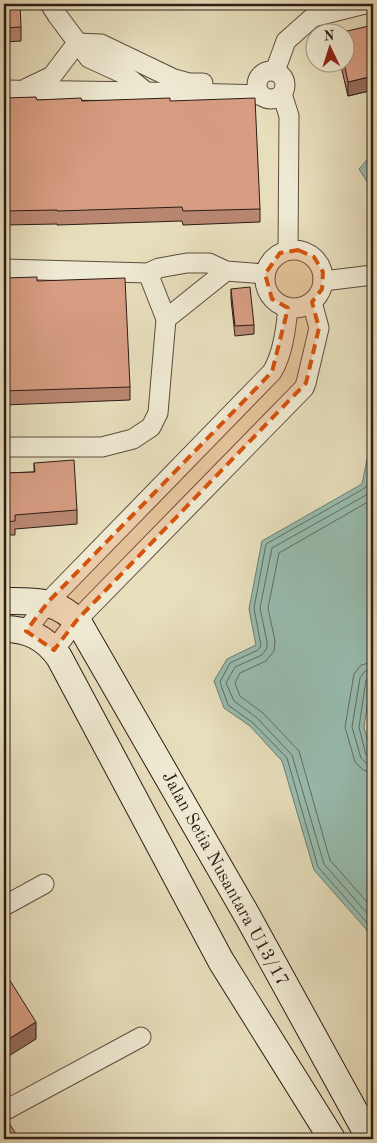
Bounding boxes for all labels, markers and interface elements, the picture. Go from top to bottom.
north arrow [304,22,354,72]
text: N [323,29,335,43]
street label: Jalan Setia Nusantara U13/17 [158,769,292,989]

